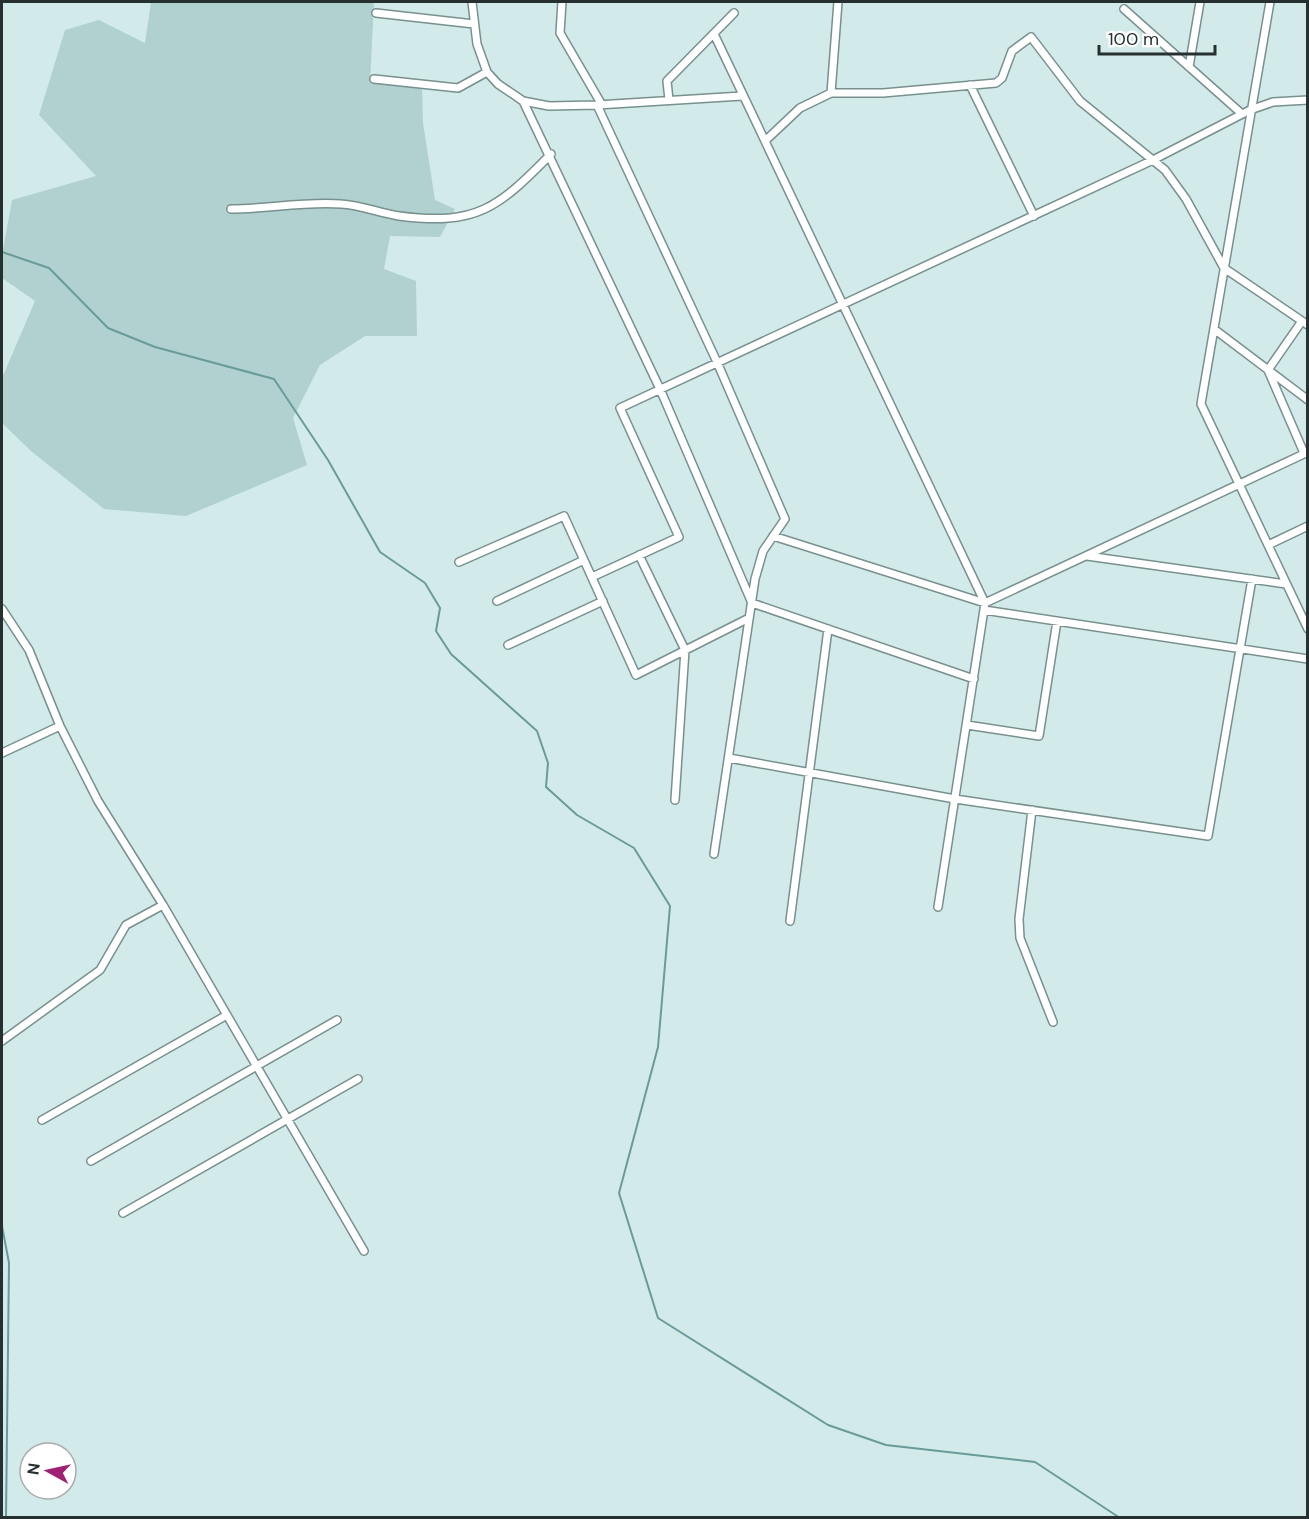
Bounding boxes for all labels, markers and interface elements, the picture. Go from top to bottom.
scale bar [1099,18,1214,56]
text: 100 m [1108,27,1159,51]
north arrow [18,1441,78,1501]
text: N [22,1462,45,1476]

